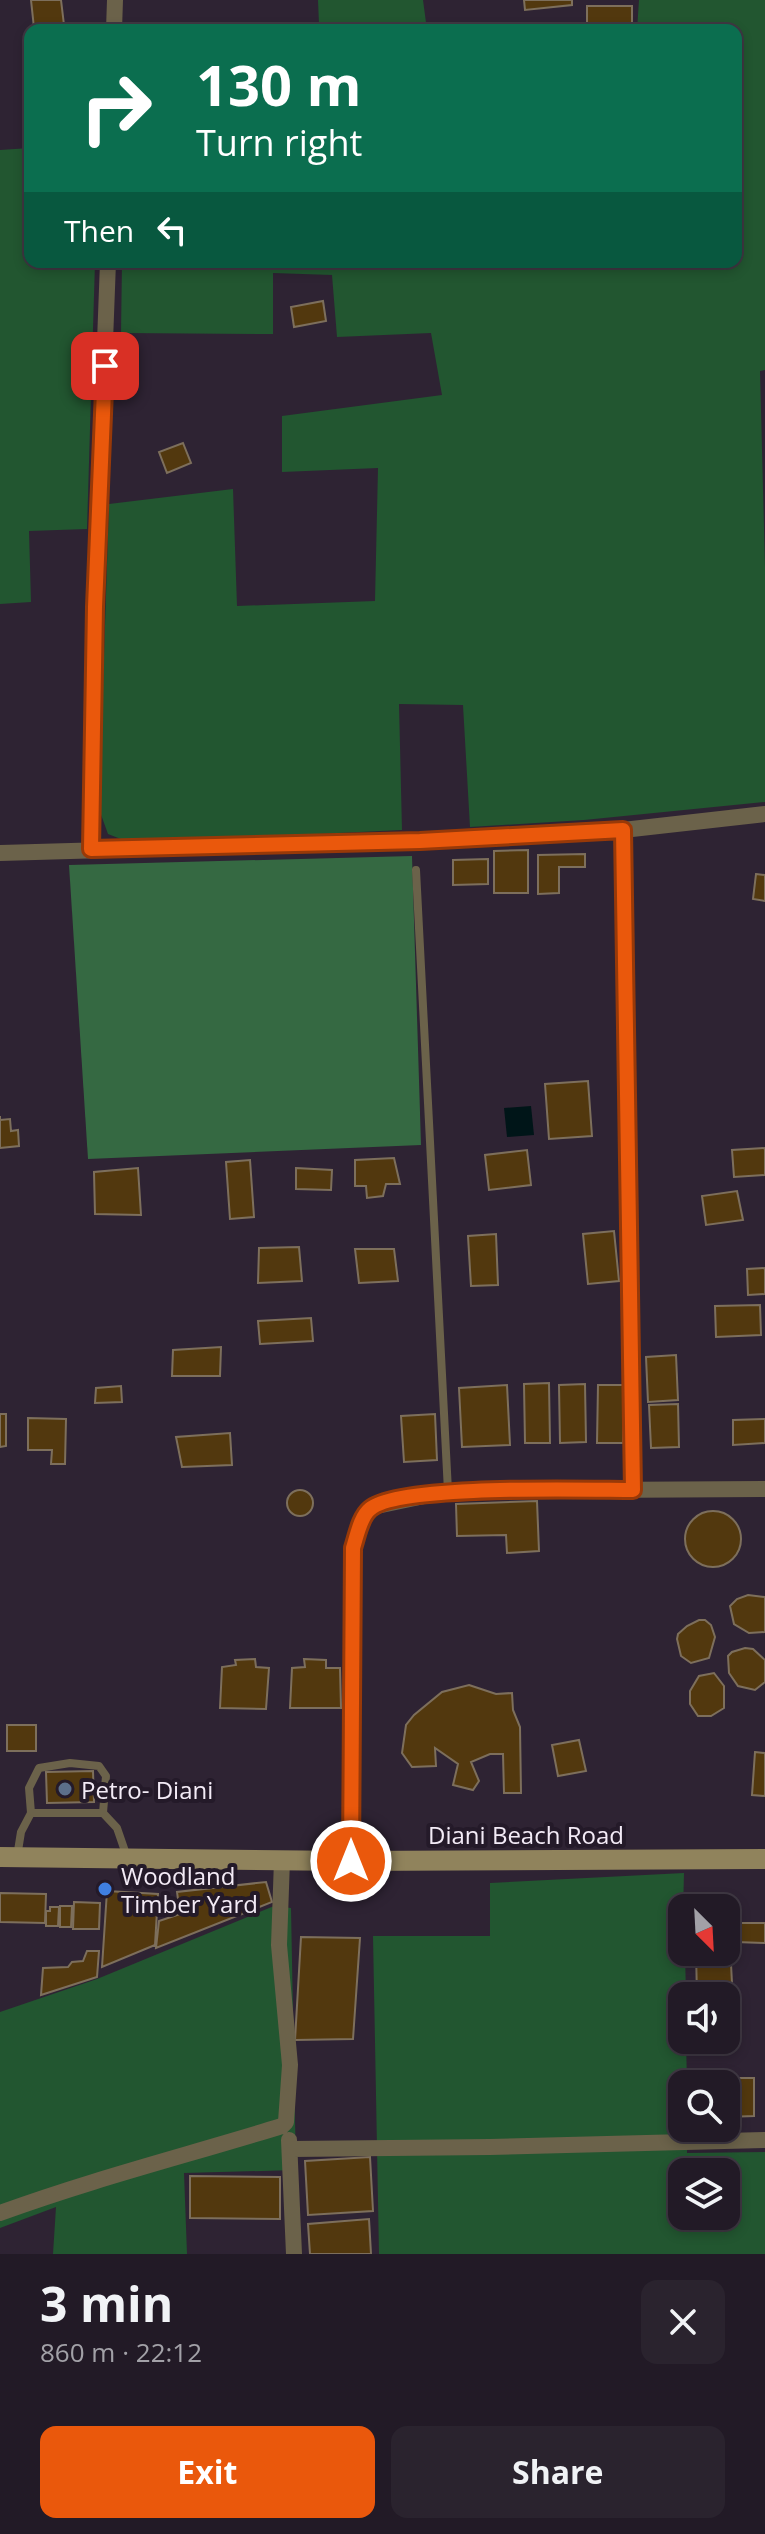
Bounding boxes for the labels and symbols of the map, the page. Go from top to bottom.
pin [71,332,139,400]
place label: Petro- Diani [81,1773,213,1806]
marker: Petro- Diani [56,1780,74,1798]
street label: Diani Beach Road [428,1818,624,1851]
position arrow [309,1819,393,1903]
place label: Woodland Timber Yard [121,1859,258,1920]
marker: Woodland Timber Yard [96,1880,114,1898]
north arrow [668,1894,740,1966]

